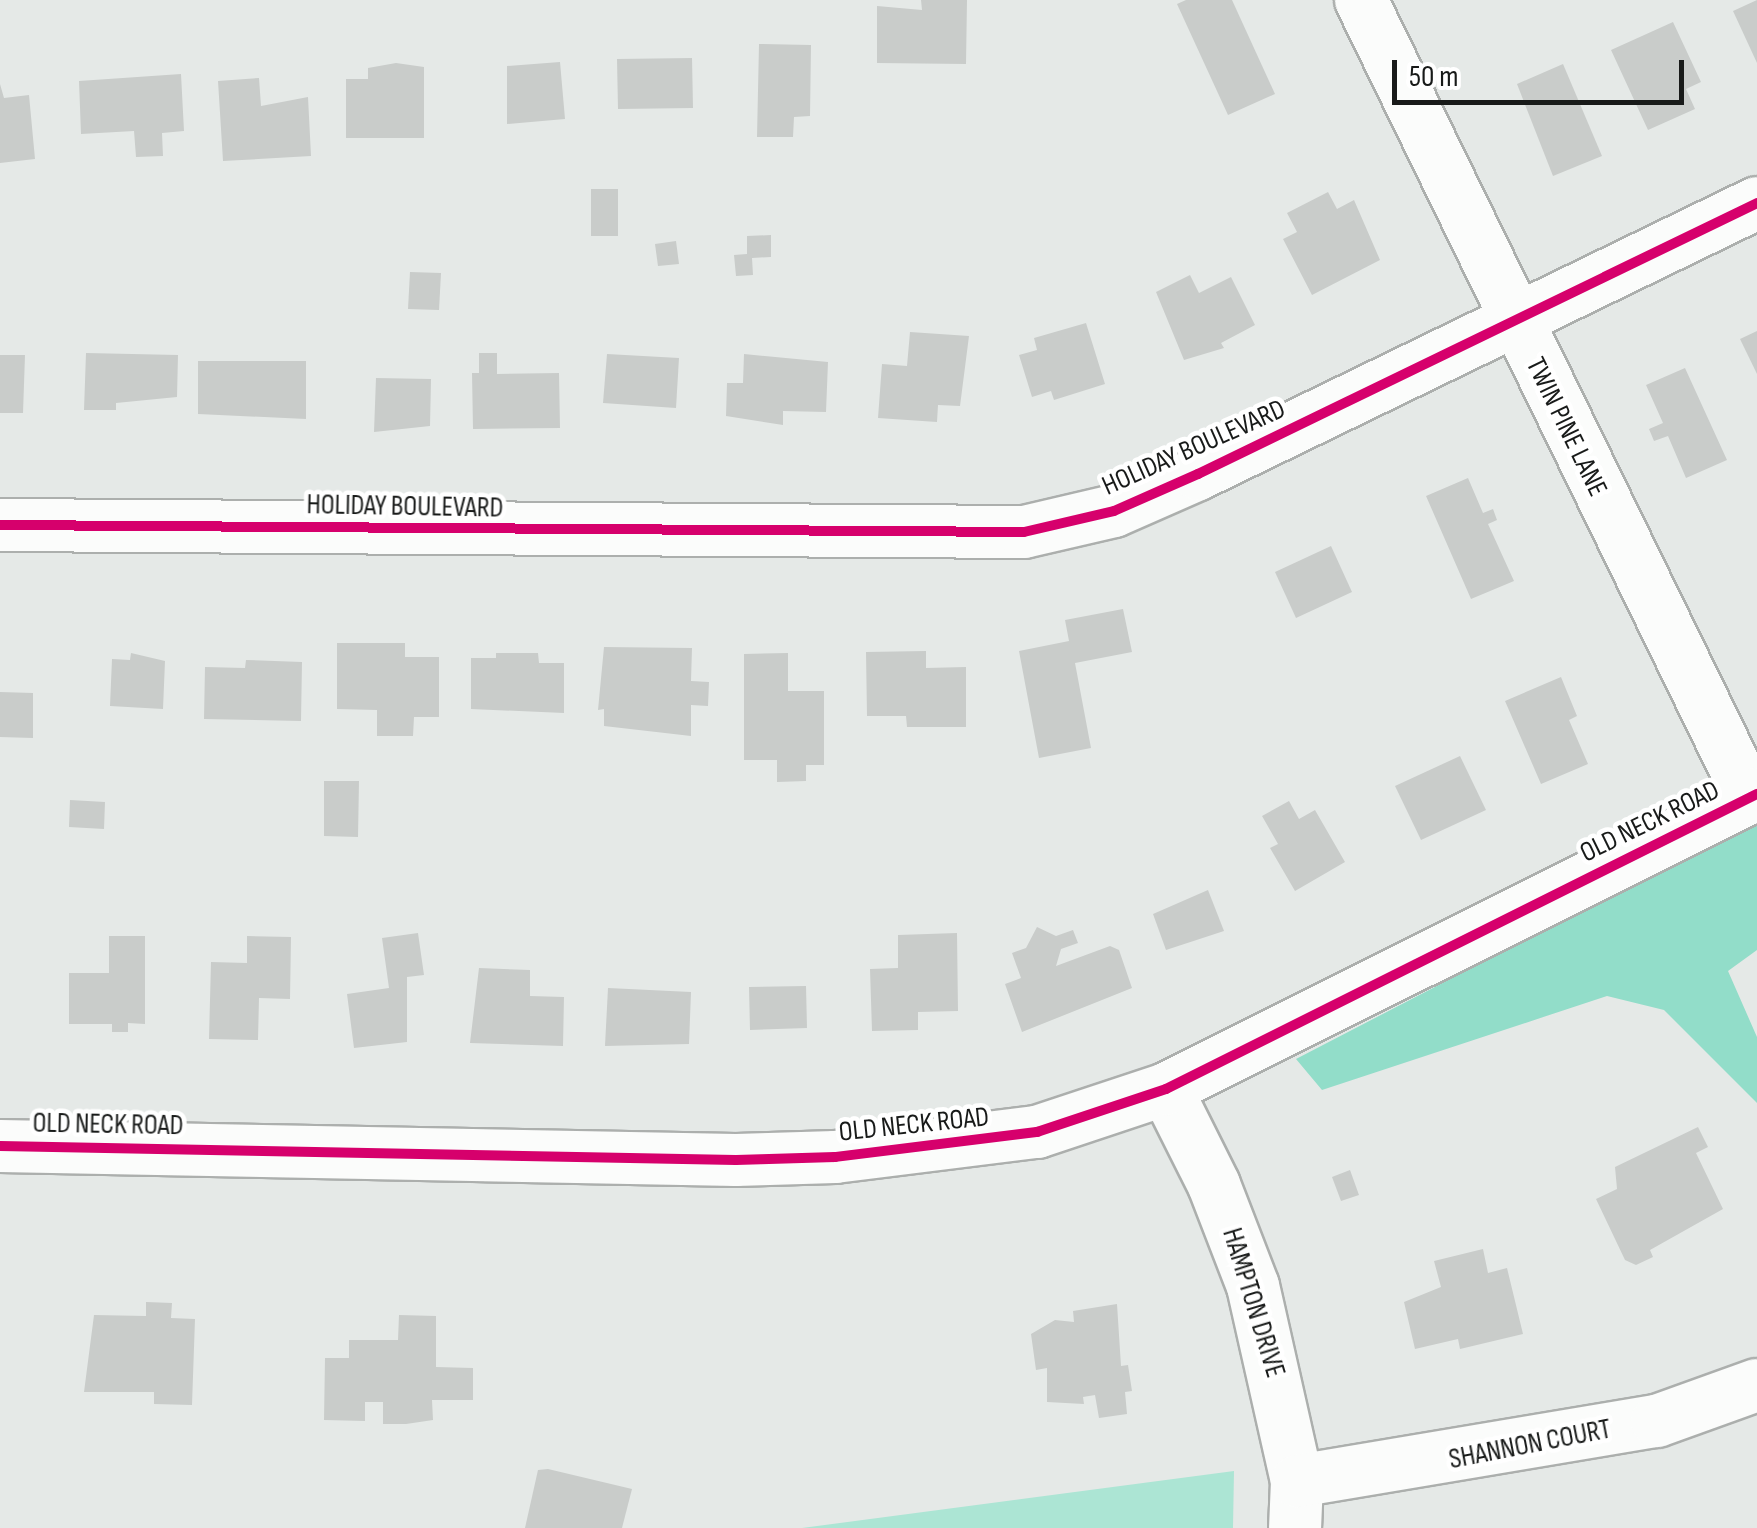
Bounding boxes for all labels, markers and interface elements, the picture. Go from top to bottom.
scale bar [1397,40,1690,102]
text: 50 m [1409,59,1458,95]
street label: TWIN PINE LANE [1518,352,1614,502]
street label: HOLIDAY BOULEVARD [1097,393,1291,503]
street label: HOLIDAY BOULEVARD [306,488,504,526]
street label: OLD NECK ROAD [1575,774,1725,870]
street label: OLD NECK ROAD [837,1100,991,1150]
street label: OLD NECK ROAD [32,1107,184,1143]
street label: HAMPTON DRIVE [1214,1224,1292,1382]
street label: SHANNON COURT [1446,1413,1614,1477]

